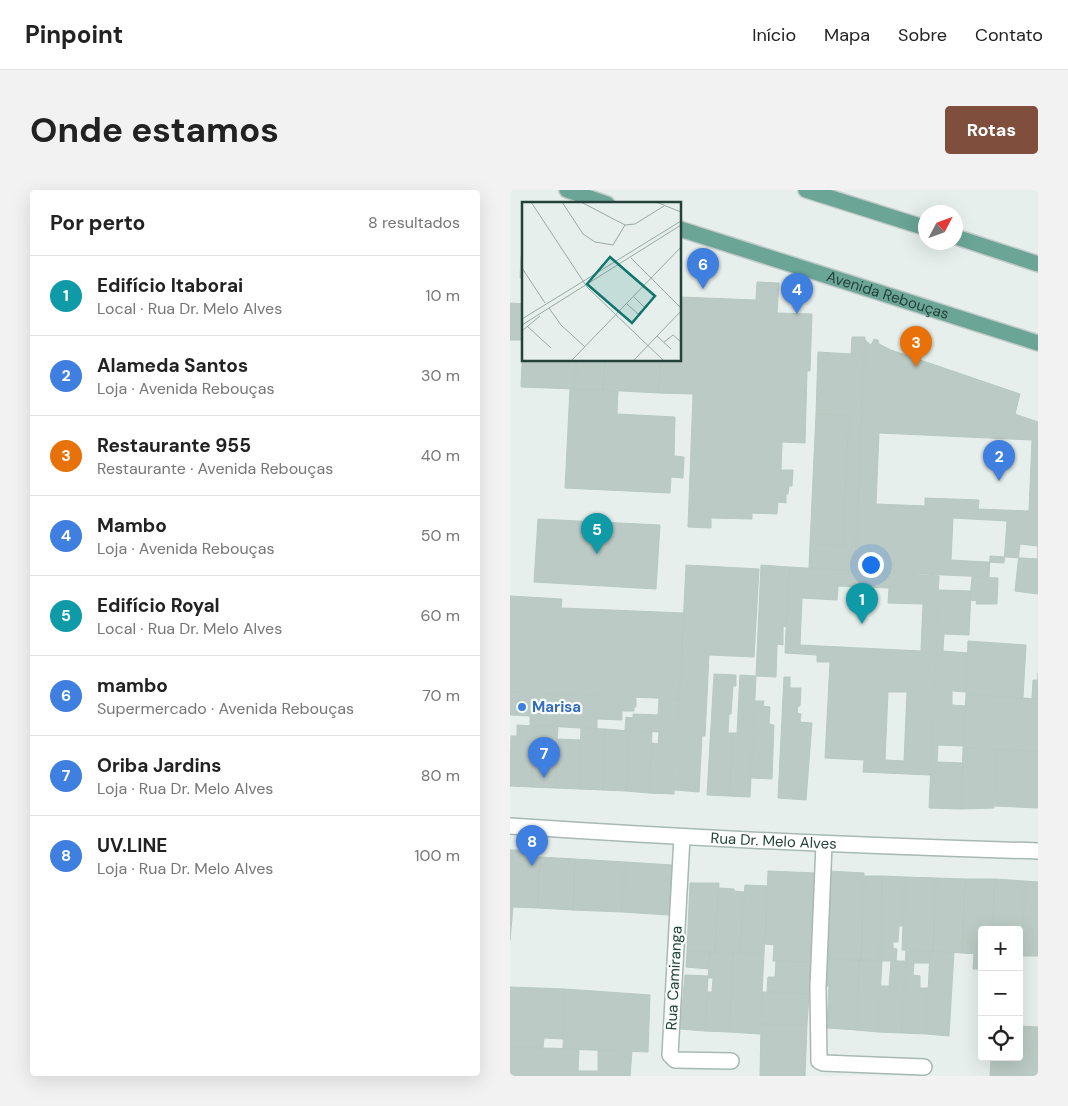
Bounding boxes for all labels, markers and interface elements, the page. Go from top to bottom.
text: Pinpoint [25,19,123,50]
text: Início [752,23,796,47]
text: Mapa [824,23,870,47]
text: Sobre [898,23,947,47]
text: Contato [975,23,1043,47]
button: Rotas [945,106,1038,154]
text: Onde estamos [30,107,279,153]
inset map [522,202,681,361]
north arrow [918,205,963,250]
text: Por perto [50,209,145,237]
text: 8 resultados [368,212,460,233]
pin: 6 [687,248,719,289]
street label: Avenida Rebouças [824,266,951,324]
text: Edifício Itaborai [97,273,243,298]
pin: 4 [781,273,813,314]
text: 1 [63,285,69,306]
text: 10 m [426,285,460,306]
text: Local · Rua Dr. Melo Alves [97,298,282,319]
pin: 3 [900,326,932,367]
text: Alameda Santos [97,353,248,378]
text: 2 [61,365,71,386]
text: 30 m [421,365,460,386]
text: Loja · Avenida Rebouças [97,378,274,399]
text: Restaurante 955 [97,433,251,458]
pin: 2 [983,440,1015,481]
text: 3 [61,445,71,466]
text: 40 m [421,445,460,466]
text: Restaurante · Avenida Rebouças [97,458,333,479]
text: Mambo [97,513,167,538]
pin: 5 [581,513,613,554]
text: 4 [61,525,71,546]
text: 50 m [421,525,460,546]
text: Loja · Avenida Rebouças [97,538,274,559]
your location [858,552,884,578]
pin: 1 [846,583,878,624]
text: Edifício Royal [97,593,220,618]
text: 5 [61,605,71,626]
text: 60 m [420,605,460,626]
text: Local · Rua Dr. Melo Alves [97,618,282,639]
text: mambo [97,673,168,698]
text: 6 [61,685,71,706]
text: 70 m [422,685,460,706]
place label: Marisa [532,697,581,717]
text: Supermercado · Avenida Rebouças [97,698,354,719]
marker: Marisa [516,701,528,713]
pin: 7 [528,737,560,778]
text: Oriba Jardins [97,753,221,778]
text: 7 [62,765,70,786]
text: 80 m [421,765,460,786]
text: Loja · Rua Dr. Melo Alves [97,778,273,799]
pin: 8 [516,825,548,866]
street label: Rua Dr. Melo Alves [710,828,837,854]
text: UV.LINE [97,833,167,858]
text: 8 [61,845,71,866]
text: 100 m [415,845,460,866]
text: Loja · Rua Dr. Melo Alves [97,858,273,879]
street label: Rua Camiranga [661,925,687,1031]
map controls [978,926,1023,1061]
button: + [978,926,1023,971]
button: − [978,971,1023,1016]
button: locate [978,1016,1023,1061]

